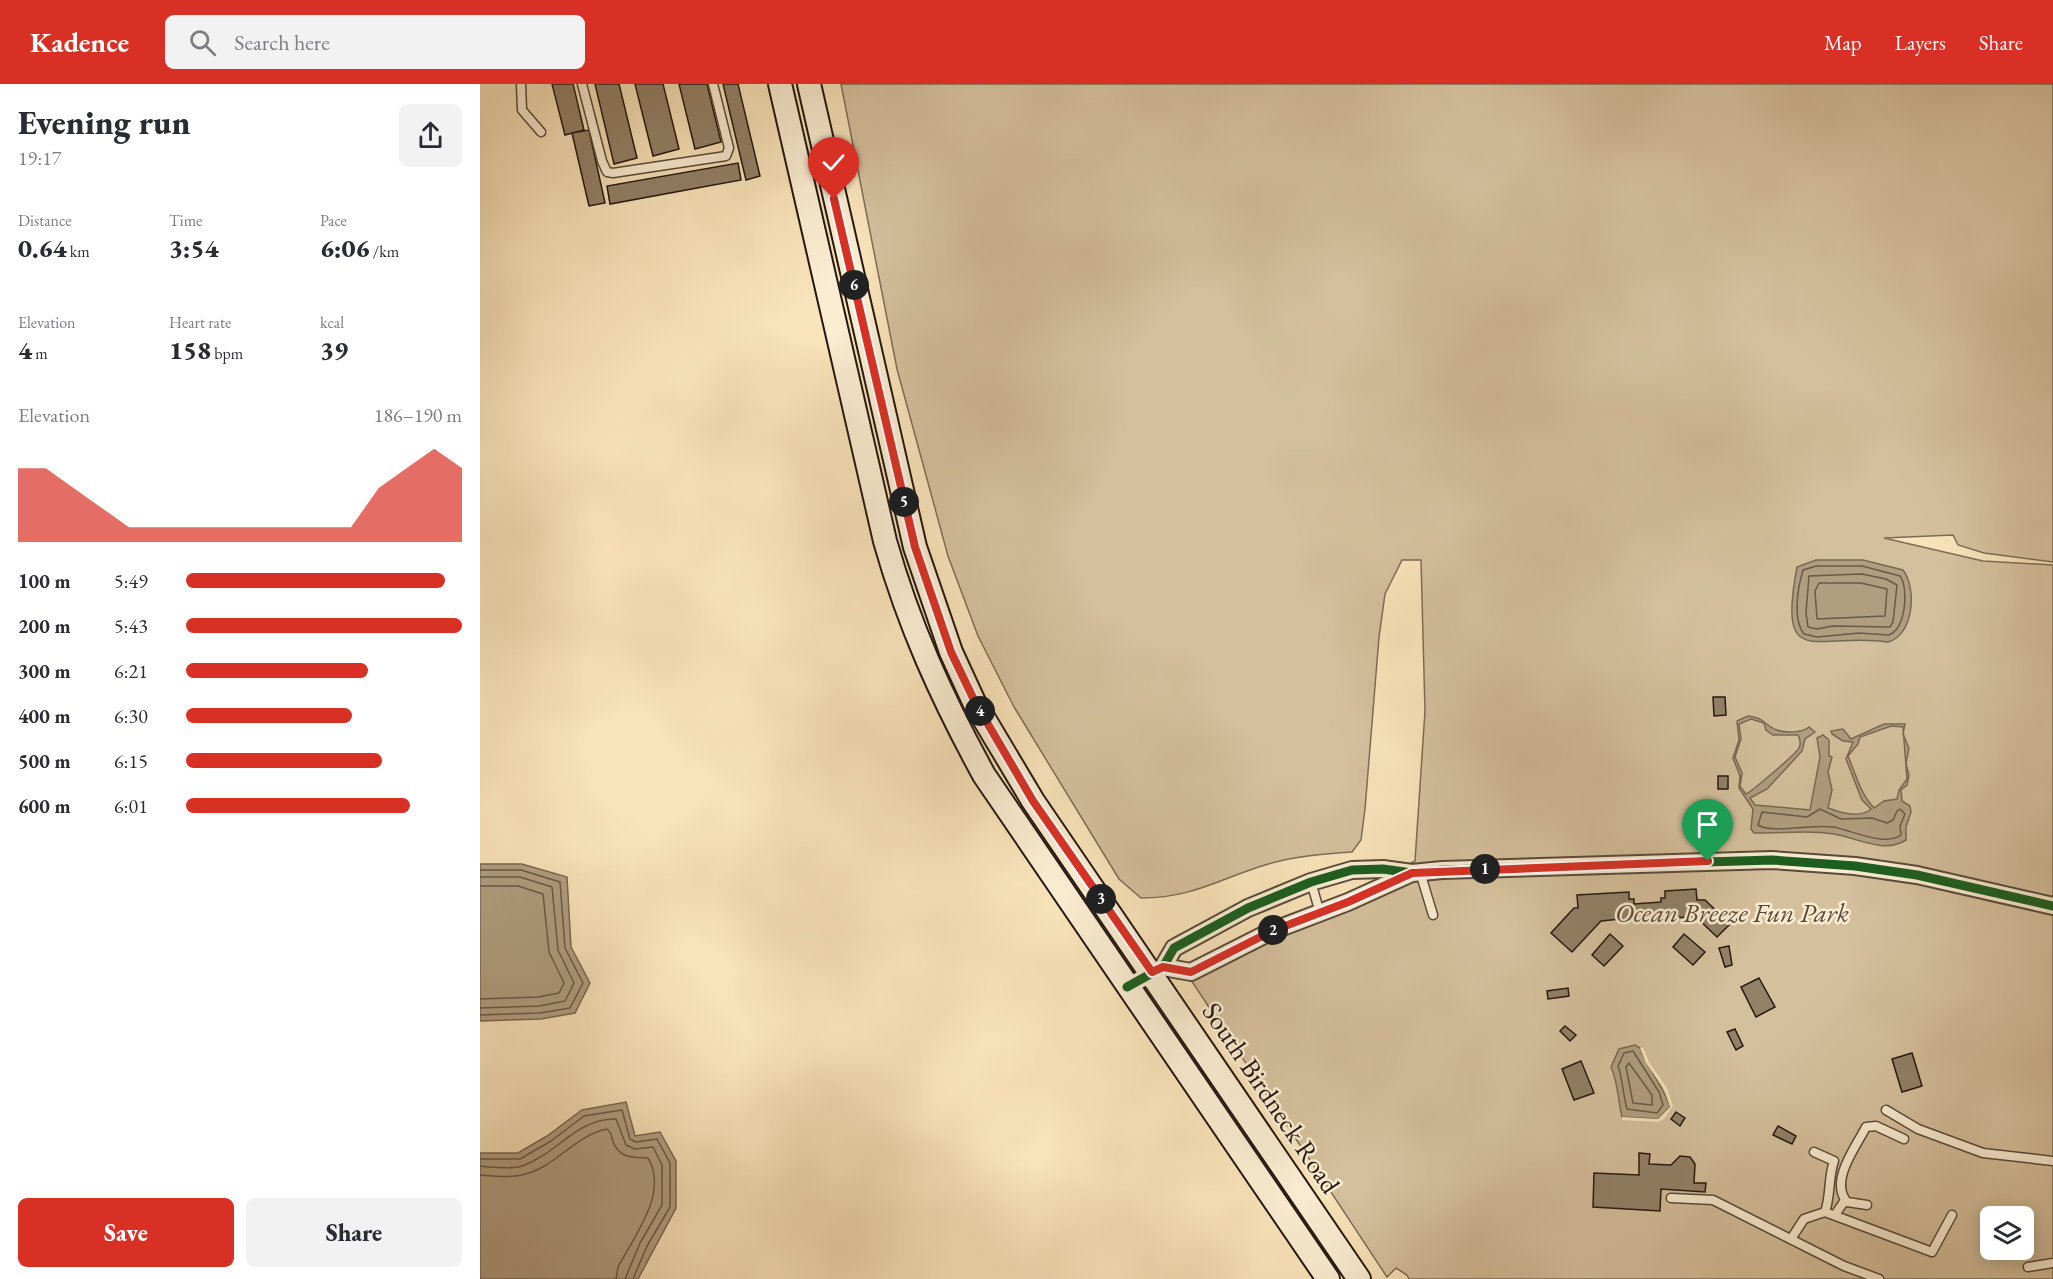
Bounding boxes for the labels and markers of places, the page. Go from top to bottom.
pin [808,137,859,199]
pin: 6 [839,270,869,300]
pin: 5 [889,487,919,517]
pin: 4 [965,696,995,726]
pin [1682,799,1733,861]
pin: 1 [1470,854,1500,884]
pin: 3 [1086,884,1116,914]
pin: 2 [1258,915,1288,945]

